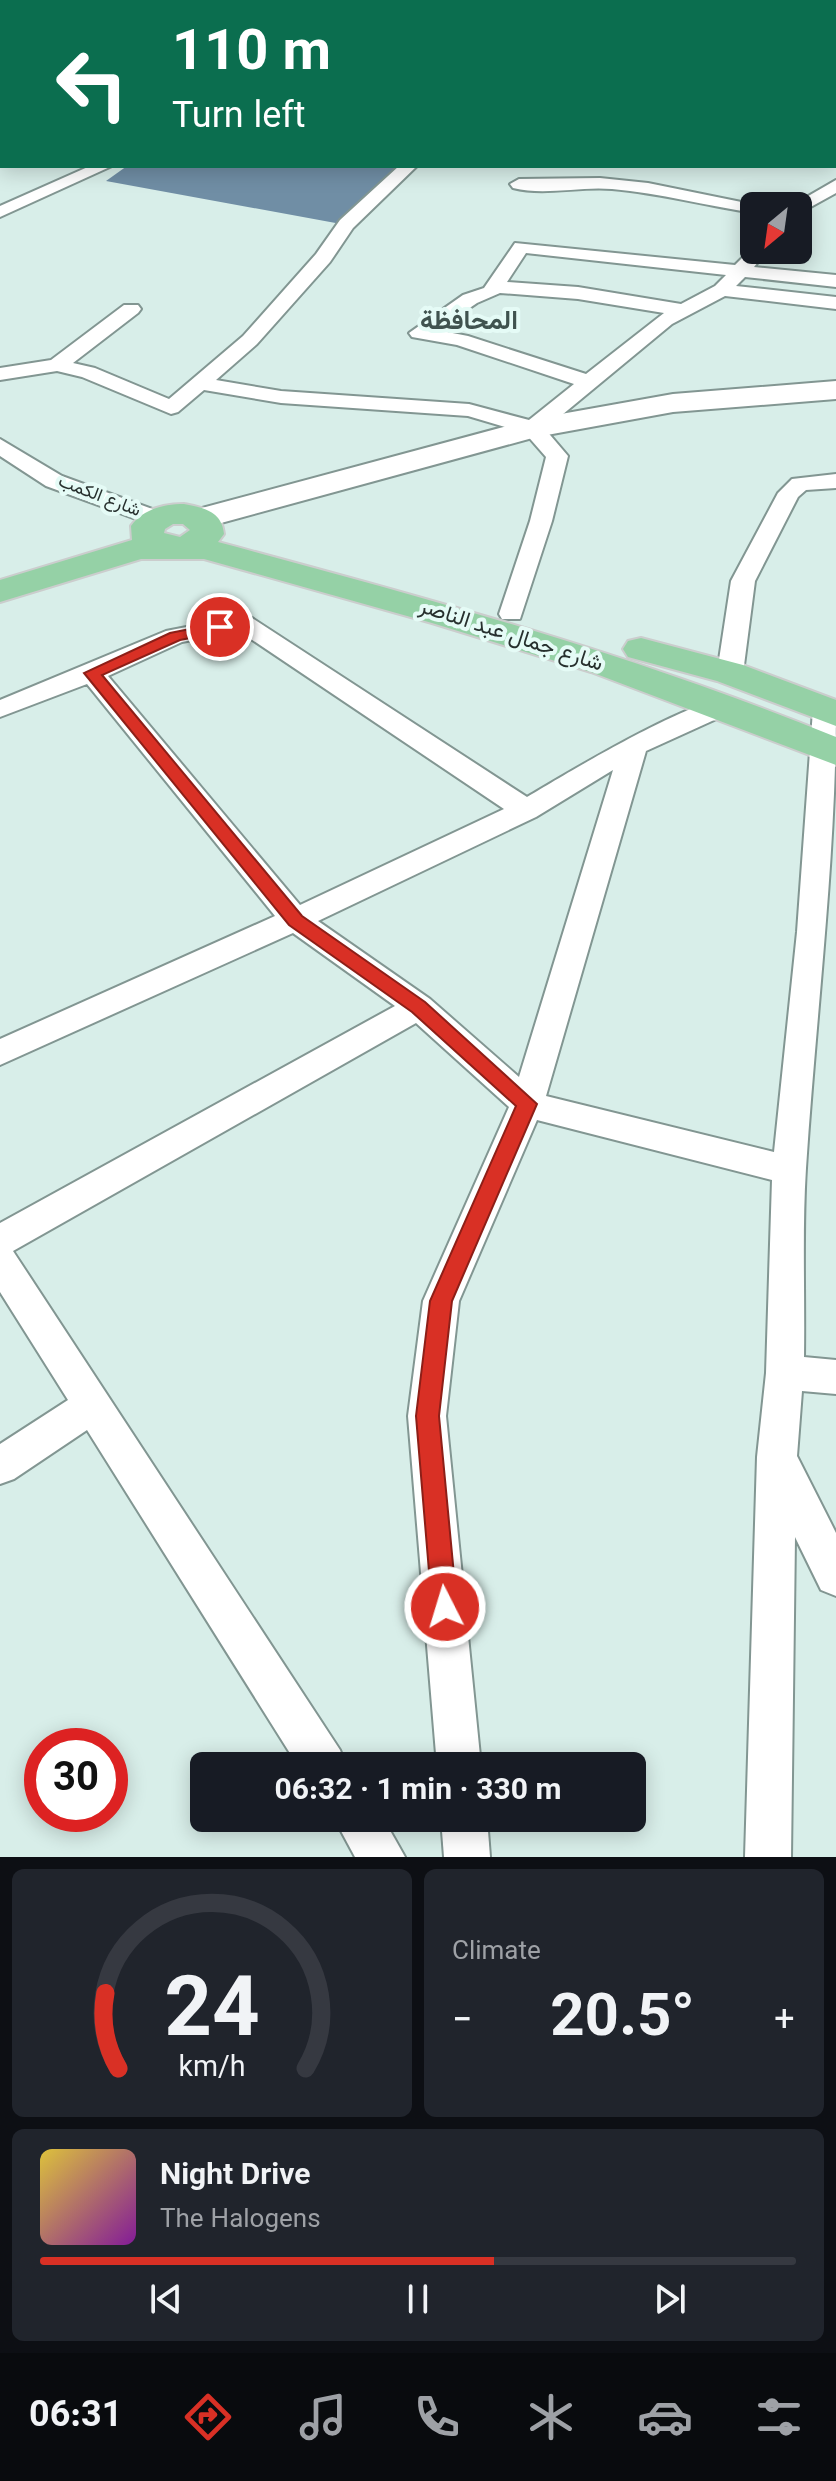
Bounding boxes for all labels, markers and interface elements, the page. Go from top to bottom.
text: 110 m [172,12,331,99]
icon: left [40,32,144,136]
text: Turn left [172,90,306,146]
north arrow [740,192,812,264]
map controls [740,192,812,264]
district label: المحافظة [420,302,518,343]
street label: شارع الكمب [54,468,144,526]
street label: شارع جمال عبد الناصر [414,589,607,682]
pin [186,593,254,661]
icon: arrive [198,605,242,649]
position arrow [403,1565,487,1649]
speed limit sign: 30 [24,1728,128,1832]
text: 06:32 · 1 min · 330 m [275,1768,561,1815]
text: Climate [452,1932,541,1973]
text: 24 [164,1950,260,2080]
text: 20.5° [550,1973,695,2067]
text: − [452,1985,473,2054]
text: + [772,1985,796,2054]
text: km/h [178,2047,246,2091]
text: Night Drive [160,2153,310,2200]
text: The Halogens [160,2200,321,2241]
icon: previous [144,2277,188,2321]
icon: pause [396,2277,440,2321]
icon: next [648,2277,692,2321]
text: 06:31 [29,2389,122,2445]
icon: directions [180,2389,236,2445]
icon: music [295,2389,351,2445]
icon: phone [409,2389,465,2445]
icon: climate [523,2389,579,2445]
icon: car [637,2389,693,2445]
icon: filters [751,2389,807,2445]

